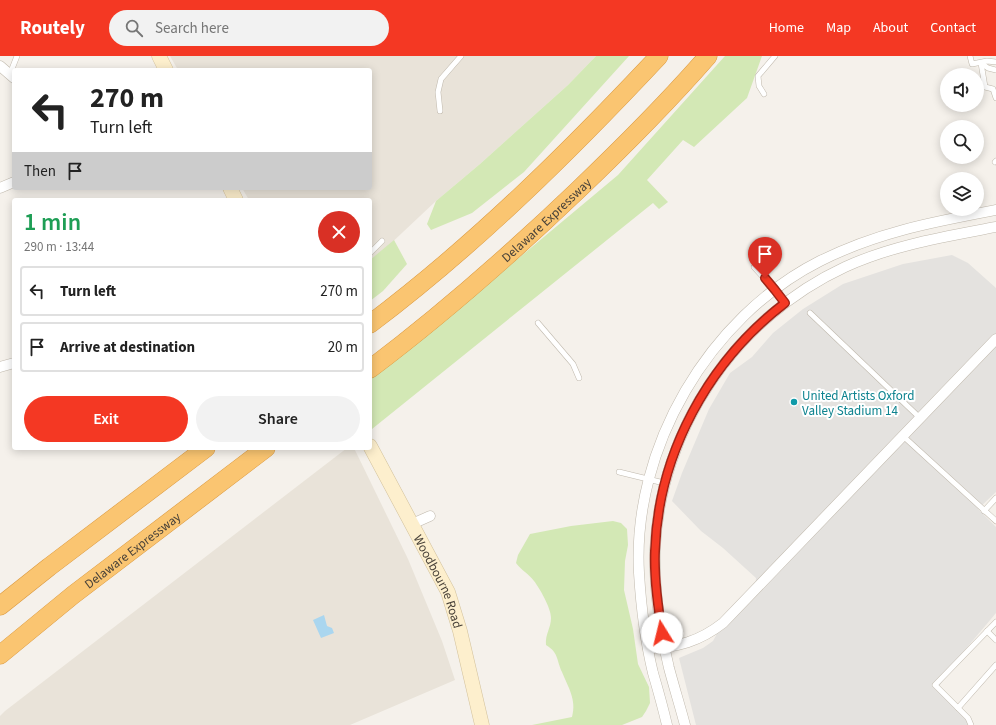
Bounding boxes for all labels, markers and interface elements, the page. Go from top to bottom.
search box [109,10,389,46]
text: Routely [20,15,85,42]
icon: search [123,17,145,39]
text: Search here [155,18,229,39]
text: Home [769,18,804,38]
text: Map [826,18,851,38]
text: About [873,18,908,38]
text: Contact [930,18,976,38]
map controls [940,68,984,216]
button: sound [940,68,984,112]
text: 270 m [90,78,164,118]
icon: left [24,84,76,136]
text: Turn left [90,115,152,140]
button: search [940,120,984,164]
icon: arrive [64,160,86,182]
text: Then [24,161,56,182]
button: layers [940,172,984,216]
street label: Delaware Expressway [498,174,596,267]
text: 1 min [24,205,81,240]
button: close [318,211,360,253]
pin [748,237,782,278]
text: 290 m · 13:44 [24,238,94,256]
icon: arrive [754,243,776,265]
icon: left [26,280,48,302]
text: Turn left [60,281,116,302]
text: 270 m [320,281,358,302]
icon: arrive [26,336,48,358]
text: Arrive at destination [60,337,195,358]
text: 20 m [328,337,358,358]
place label: United Artists Oxford Valley Stadium 14 [802,387,914,420]
button: Exit [24,396,188,442]
button: Share [196,396,360,442]
marker: United Artists Oxford Valley Stadium 14 [789,397,799,407]
street label: Delaware Expressway [81,508,185,593]
street label: Woodbourne Road [409,532,467,631]
position arrow [641,612,683,654]

